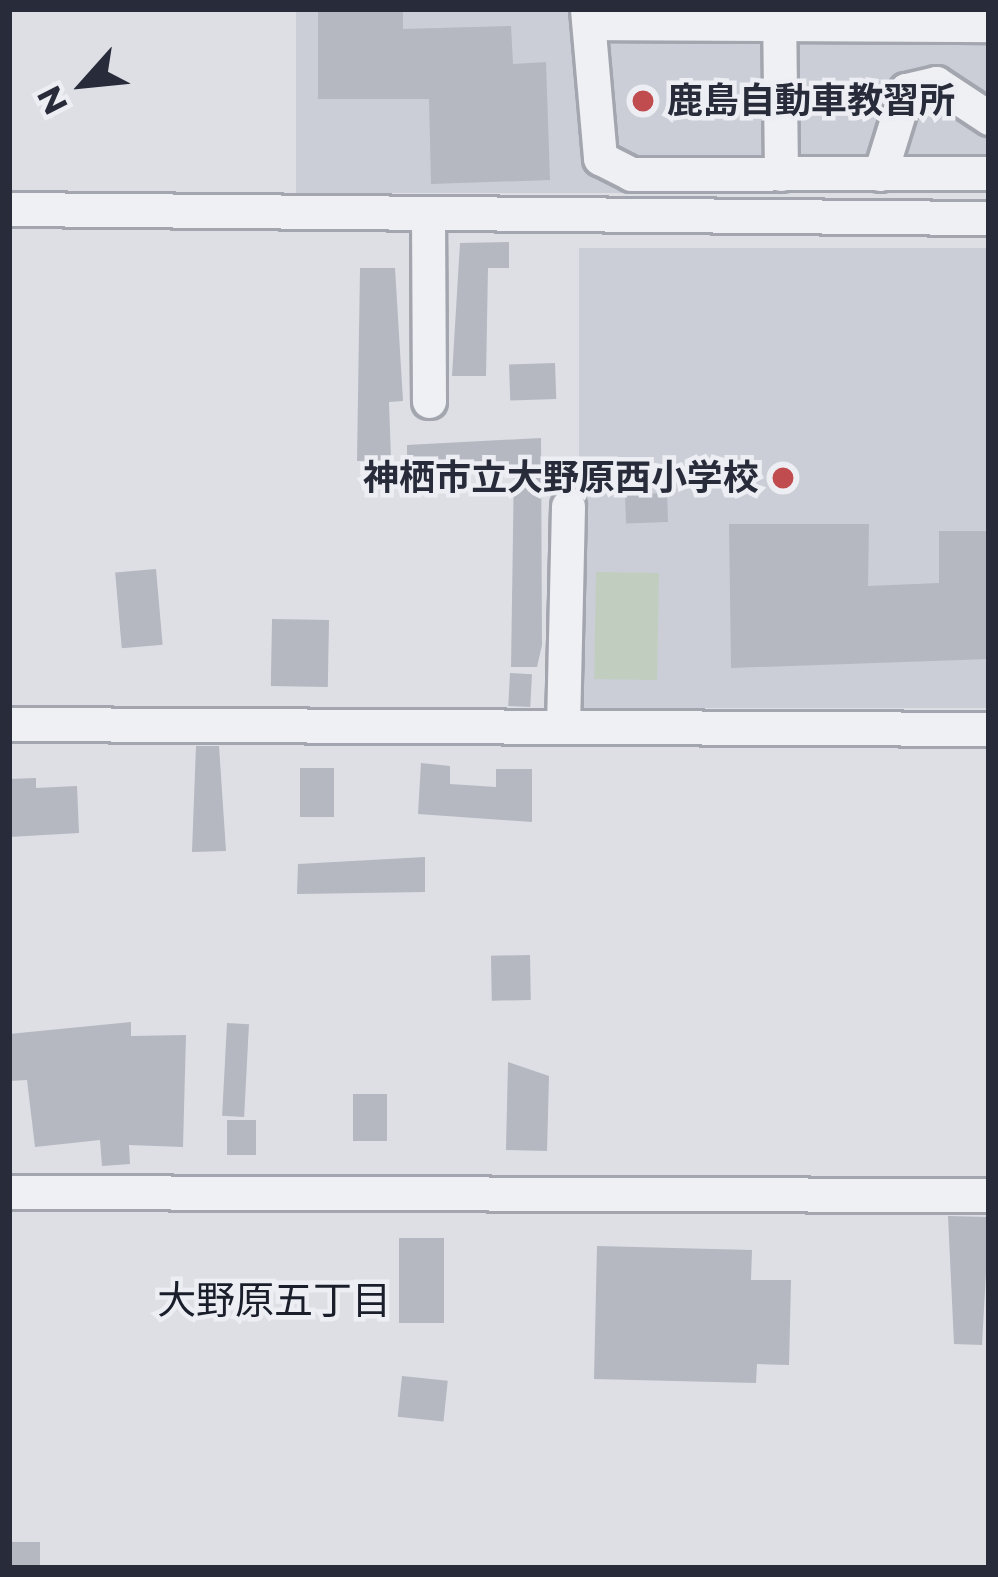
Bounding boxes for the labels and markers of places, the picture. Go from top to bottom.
place label: 鹿島自動車教習所 [667,79,955,123]
marker: 鹿島自動車教習所 [630,88,656,114]
place label: 神栖市立大野原西小学校 [363,456,759,500]
marker: 神栖市立大野原西小学校 [770,465,796,491]

